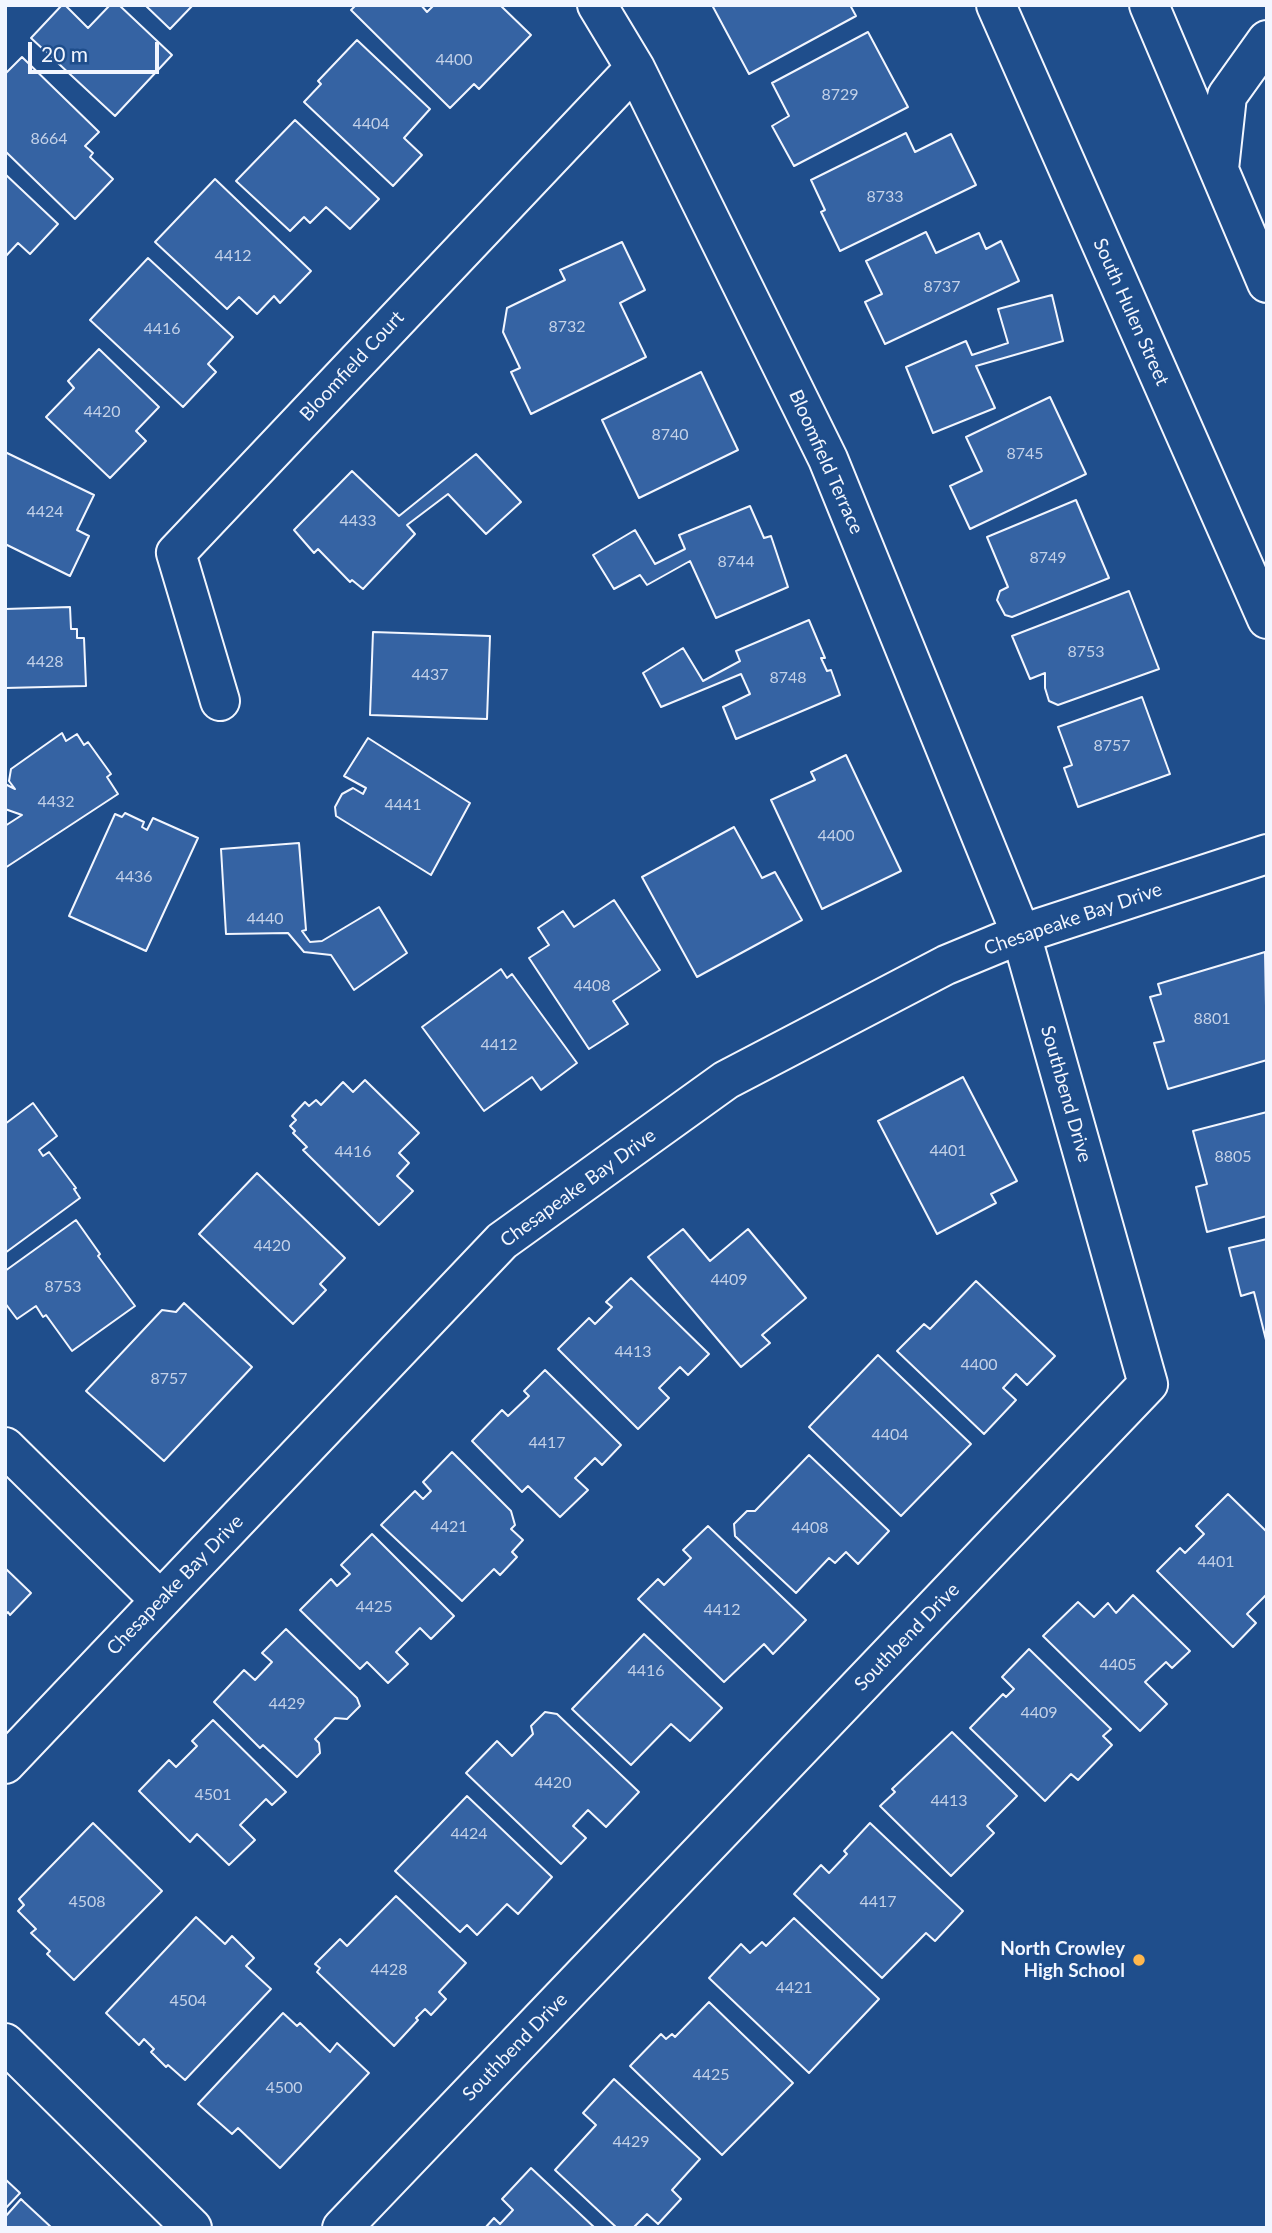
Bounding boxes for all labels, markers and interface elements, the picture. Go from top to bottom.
scale bar [32,28,163,72]
text: 20 m [41,41,88,66]
house number: 4400 [435,50,473,70]
house number: 8729 [821,85,859,105]
house number: 4404 [352,114,390,134]
house number: 8664 [30,129,68,149]
house number: 8733 [866,187,904,207]
street label: South Hulen Street [1088,235,1174,389]
house number: 4412 [214,246,252,266]
house number: 8737 [923,277,961,297]
street label: Bloomfield Court [295,306,409,426]
house number: 8732 [548,317,586,337]
house number: 4416 [143,319,181,339]
street label: Bloomfield Terrace [784,386,868,538]
house number: 4420 [83,402,121,422]
house number: 8740 [651,425,689,445]
house number: 8745 [1006,444,1044,464]
house number: 4424 [26,502,64,522]
house number: 4433 [339,511,377,531]
house number: 8749 [1029,548,1067,568]
house number: 8744 [717,552,755,572]
house number: 8753 [1067,642,1105,662]
house number: 4428 [26,652,64,672]
house number: 4437 [411,665,449,685]
house number: 8748 [769,668,807,688]
house number: 8757 [1093,736,1131,756]
house number: 4432 [37,792,75,812]
house number: 4441 [384,795,422,815]
house number: 4400 [817,826,855,846]
house number: 4436 [115,867,153,887]
street label: Chesapeake Bay Drive [981,878,1165,960]
house number: 4440 [246,909,284,929]
house number: 4408 [573,976,611,996]
house number: 8801 [1193,1009,1231,1029]
street label: Southbend Drive [1036,1023,1096,1165]
house number: 4412 [480,1035,518,1055]
street label: Chesapeake Bay Drive [496,1124,660,1252]
house number: 4401 [929,1141,967,1161]
house number: 4416 [334,1142,372,1162]
house number: 8805 [1214,1147,1252,1167]
house number: 4420 [253,1236,291,1256]
house number: 4409 [710,1270,748,1290]
house number: 8753 [44,1277,82,1297]
house number: 4413 [614,1342,652,1362]
house number: 4400 [960,1355,998,1375]
house number: 8757 [150,1369,188,1389]
house number: 4404 [871,1425,909,1445]
house number: 4417 [528,1433,566,1453]
street label: Chesapeake Bay Drive [102,1510,248,1660]
house number: 4421 [430,1517,468,1537]
house number: 4408 [791,1518,829,1538]
house number: 4401 [1197,1552,1235,1572]
street label: Southbend Drive [850,1578,964,1696]
house number: 4425 [355,1597,393,1617]
house number: 4412 [703,1600,741,1620]
house number: 4405 [1099,1655,1137,1675]
house number: 4416 [627,1661,665,1681]
house number: 4429 [268,1694,306,1714]
house number: 4409 [1020,1703,1058,1723]
house number: 4420 [534,1773,572,1793]
house number: 4501 [194,1785,232,1805]
house number: 4413 [930,1791,968,1811]
house number: 4424 [450,1824,488,1844]
house number: 4508 [68,1892,106,1912]
house number: 4417 [859,1892,897,1912]
place label: North Crowley High School [1000,1938,1125,1982]
marker: North Crowley High School [1131,1952,1147,1968]
house number: 4428 [370,1960,408,1980]
house number: 4421 [775,1978,813,1998]
street label: Southbend Drive [458,1988,572,2106]
house number: 4504 [169,1991,207,2011]
house number: 4425 [692,2065,730,2085]
house number: 4500 [265,2078,303,2098]
house number: 4429 [612,2132,650,2152]

